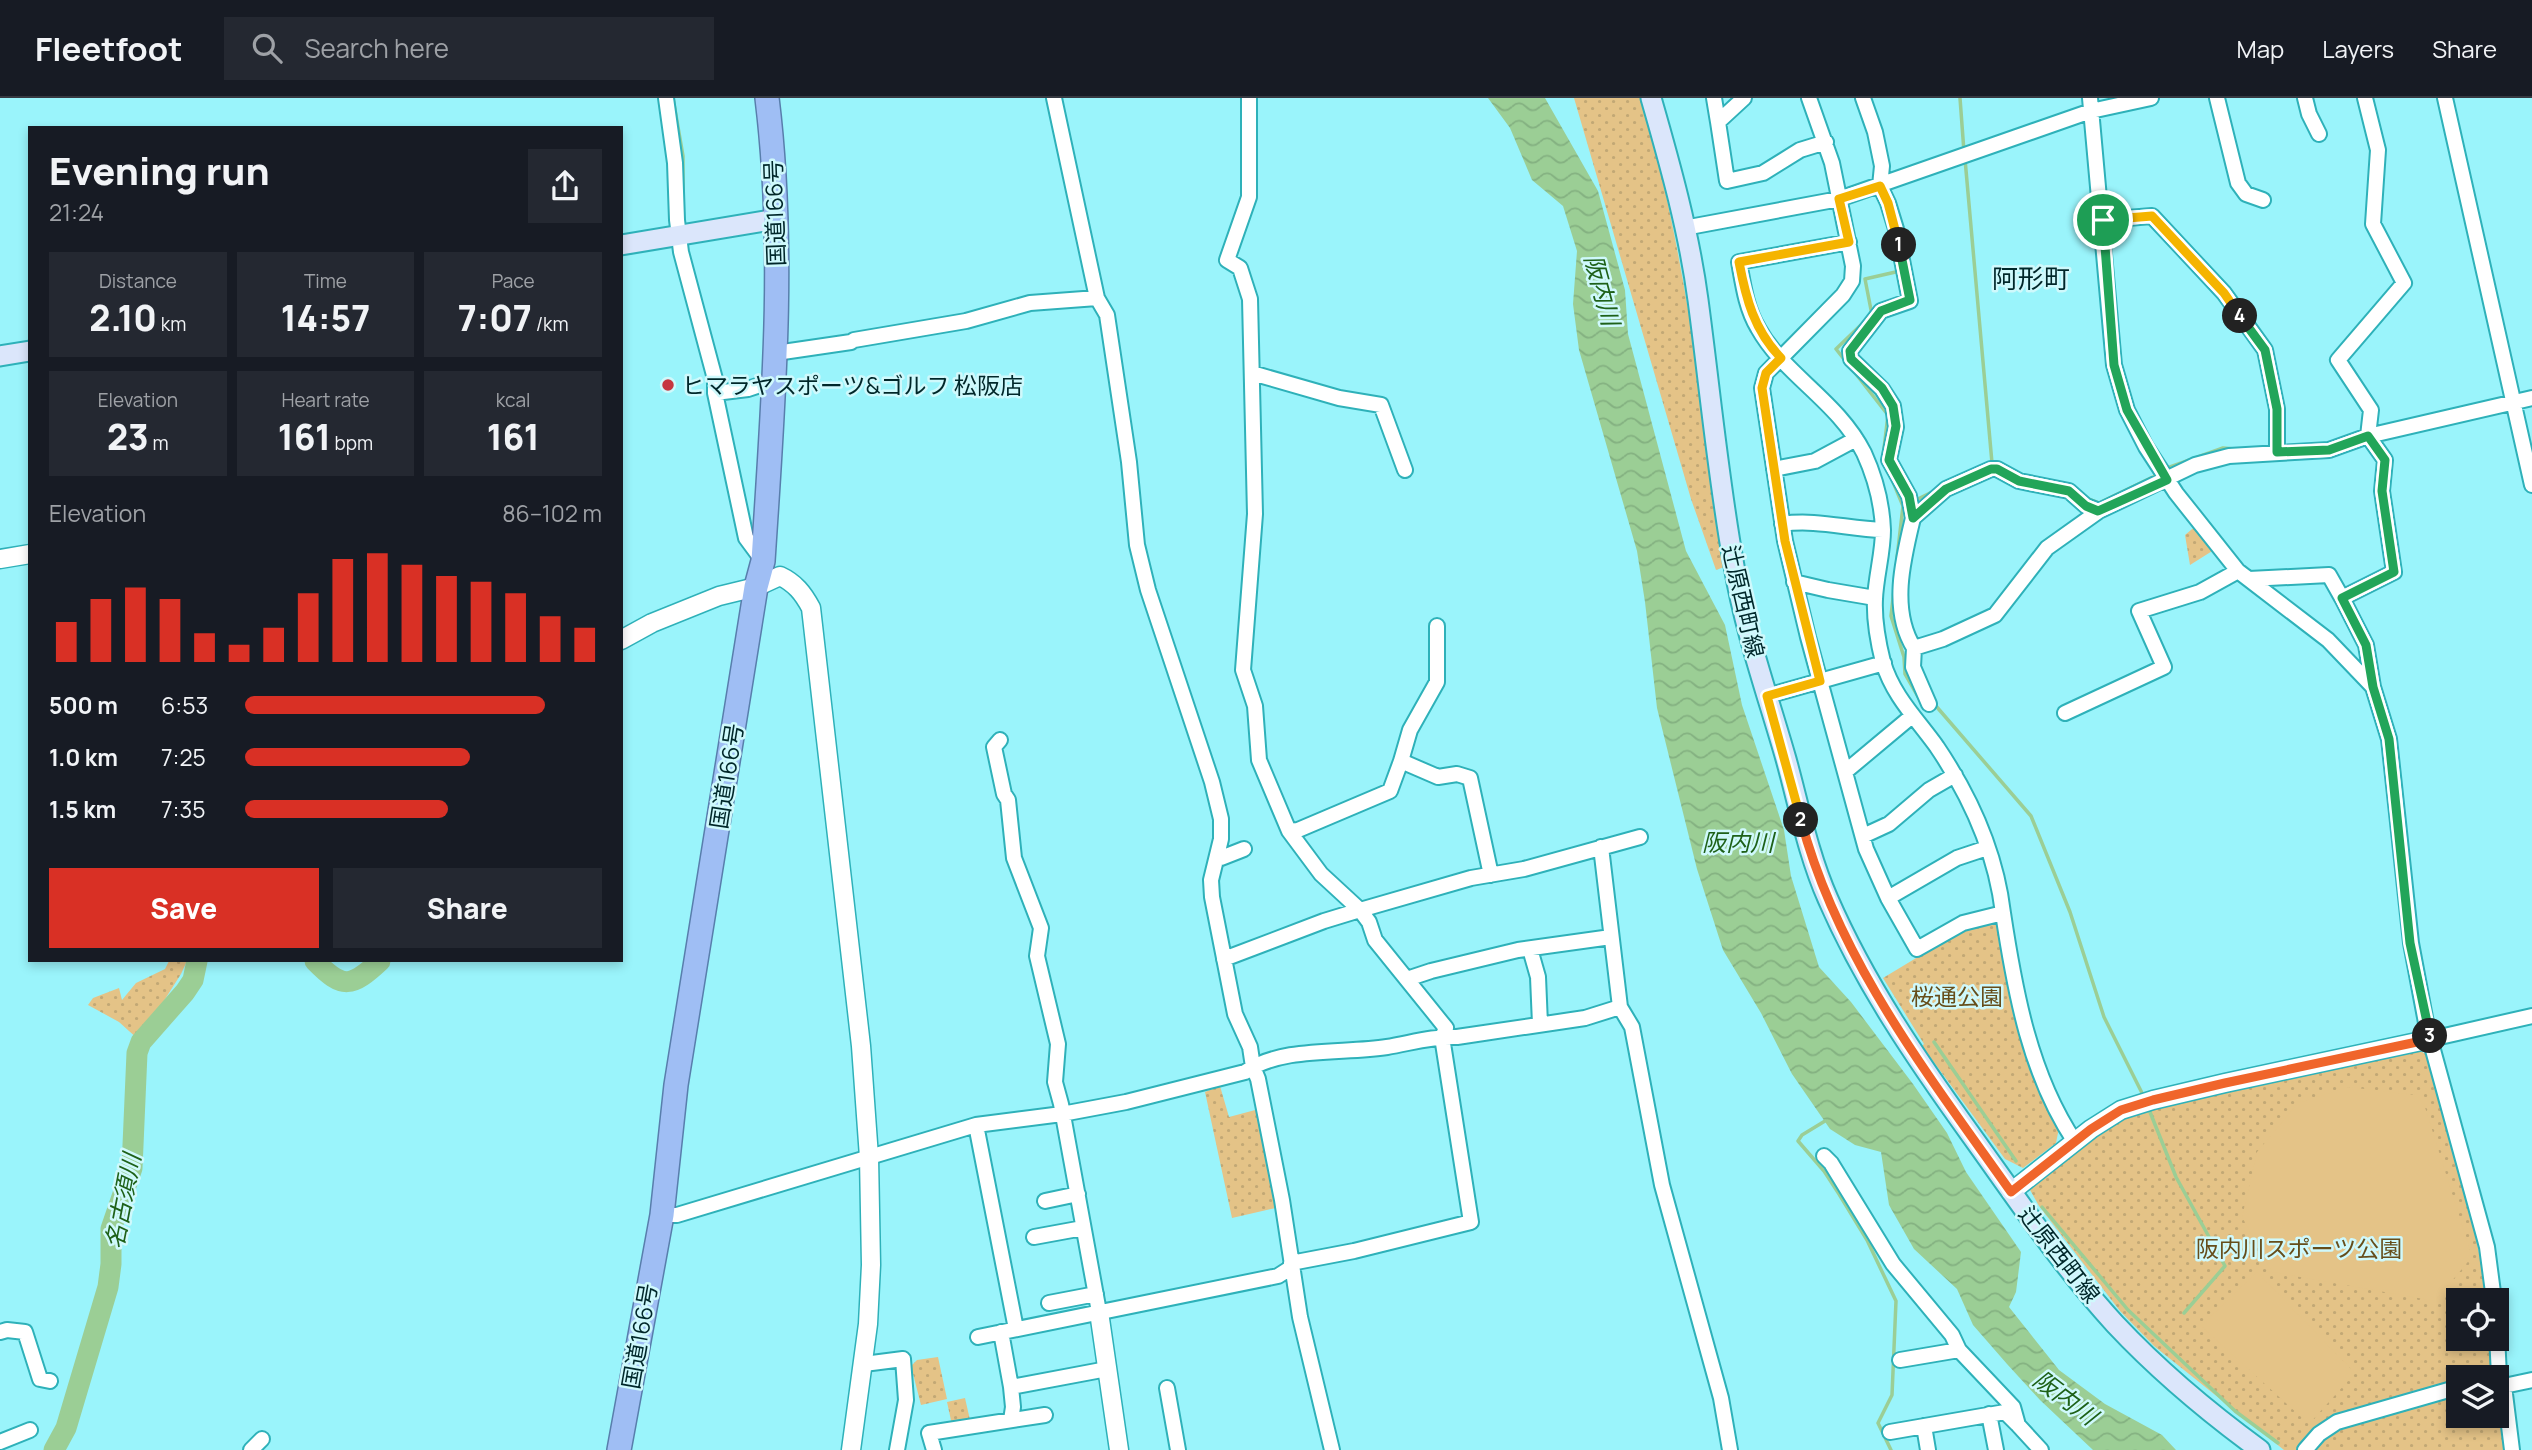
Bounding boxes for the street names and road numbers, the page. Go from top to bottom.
street label: 国道166号 [756,159,792,267]
street label: 辻原西町線 [1715,541,1773,661]
street label: 国道166号 [702,721,750,831]
street label: 辻原西町線 [2012,1199,2108,1309]
street label: 国道166号 [614,1281,664,1391]

